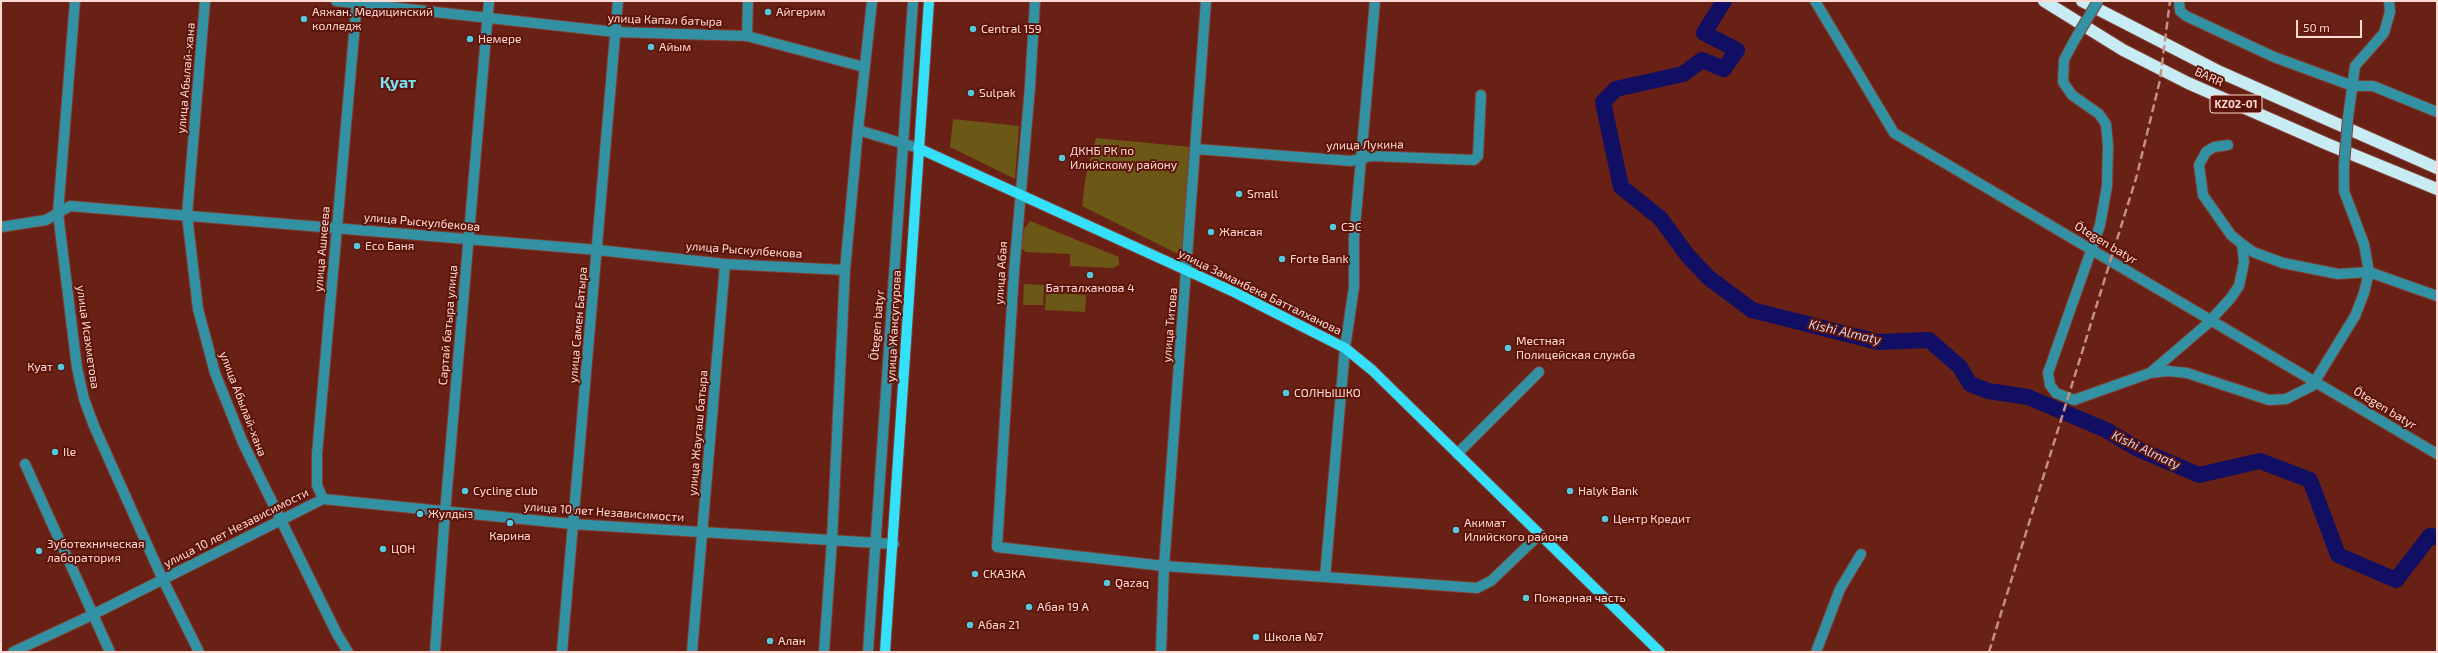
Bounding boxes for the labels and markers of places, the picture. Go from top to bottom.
place label: Аяжан. Медицинский колледж [312,5,433,33]
place label: Айгерим [776,5,825,19]
marker: Айгерим [763,7,773,17]
marker: Аяжан. Медицинский колледж [299,14,309,24]
place label: Central 159 [981,22,1042,36]
marker: Central 159 [968,24,978,34]
place label: Немере [478,32,521,46]
marker: Немере [465,34,475,44]
place label: Айым [659,40,691,54]
marker: Айым [646,42,656,52]
place label: Sulpak [979,86,1016,100]
marker: Sulpak [966,88,976,98]
place label: ДКНБ РК по Илийскому району [1070,144,1177,172]
marker: ДКНБ РК по Илийскому району [1057,153,1067,163]
place label: Small [1247,187,1278,201]
marker: Small [1234,189,1244,199]
place label: СЭС [1341,220,1362,234]
marker: СЭС [1328,222,1338,232]
place label: Жансая [1219,225,1263,239]
marker: Жансая [1206,227,1216,237]
place label: Eco Баня [365,239,414,253]
marker: Eco Баня [352,241,362,251]
place label: Forte Bank [1290,252,1349,266]
marker: Forte Bank [1277,254,1287,264]
marker: Батталханова 4 [1085,270,1095,280]
place label: Батталханова 4 [1045,281,1135,295]
place label: Местная Полицейская служба [1516,334,1635,362]
marker: Местная Полицейская служба [1503,343,1513,353]
place label: Куат [27,360,53,374]
marker: Куат [56,362,66,372]
place label: СОЛНЫШКО [1294,386,1361,400]
marker: СОЛНЫШКО [1281,388,1291,398]
place label: Ile [63,445,76,459]
marker: Ile [50,447,60,457]
place label: Cycling club [473,484,538,498]
place label: Halyk Bank [1578,484,1638,498]
marker: Cycling club [460,486,470,496]
marker: Halyk Bank [1565,486,1575,496]
place label: Жулдыз [428,507,473,521]
marker: Жулдыз [415,509,425,519]
place label: Центр Кредит [1613,512,1691,526]
marker: Центр Кредит [1600,514,1610,524]
place label: Акимат Илийского района [1464,516,1568,544]
marker: Карина [505,518,515,528]
marker: Акимат Илийского района [1451,525,1461,535]
place label: Карина [489,529,531,543]
place label: Зуботехническая лаборатория [47,537,144,565]
place label: ЦОН [391,542,415,556]
marker: ЦОН [378,544,388,554]
marker: Зуботехническая лаборатория [34,546,44,556]
place label: СКАЗКА [983,567,1026,581]
marker: СКАЗКА [970,569,980,579]
place label: Qazaq [1115,576,1149,590]
marker: Qazaq [1102,578,1112,588]
place label: Пожарная часть [1534,591,1626,605]
marker: Пожарная часть [1521,593,1531,603]
place label: Абая 19 А [1037,600,1089,614]
marker: Абая 19 А [1024,602,1034,612]
place label: Абая 21 [978,618,1020,632]
marker: Абая 21 [965,620,975,630]
place label: Школа №7 [1264,630,1323,644]
marker: Школа №7 [1251,632,1261,642]
place label: Алан [778,634,806,648]
marker: Алан [765,636,775,646]

